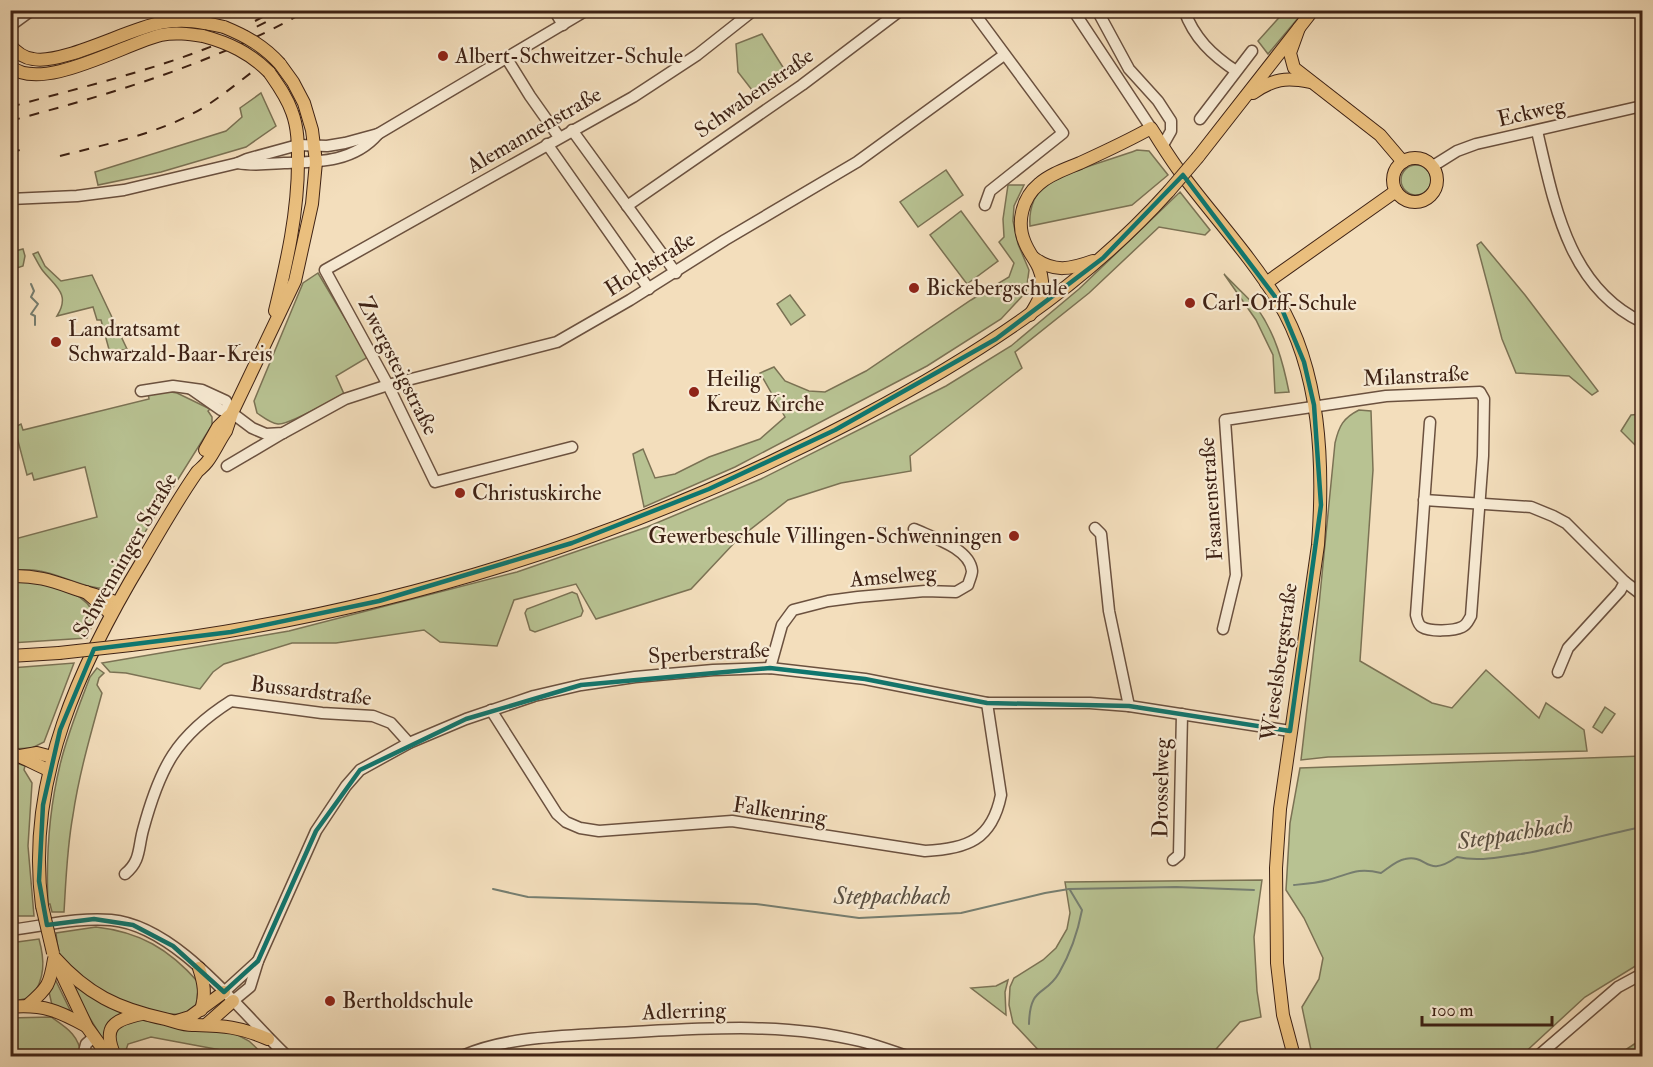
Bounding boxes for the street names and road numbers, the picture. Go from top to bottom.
street label: Schwabenstraße [689,42,819,144]
street label: Alemannenstraße [461,80,606,180]
street label: Eckweg [1494,90,1569,133]
street label: Hochstraße [599,225,701,303]
street label: Zwergsteigstraße [351,292,445,440]
street label: Milanstraße [1362,359,1470,393]
street label: Fasanenstraße [1193,436,1229,562]
street label: Schwenninger Straße [67,468,183,642]
street label: Amselweg [848,558,939,594]
street label: Wieselsbergstraße [1254,581,1304,744]
street label: Sperberstraße [647,636,771,671]
street label: Bussardstraße [249,670,373,712]
street label: Drosselweg [1146,737,1176,838]
street label: Falkenring [731,791,830,832]
street label: Adlerring [641,996,728,1026]

